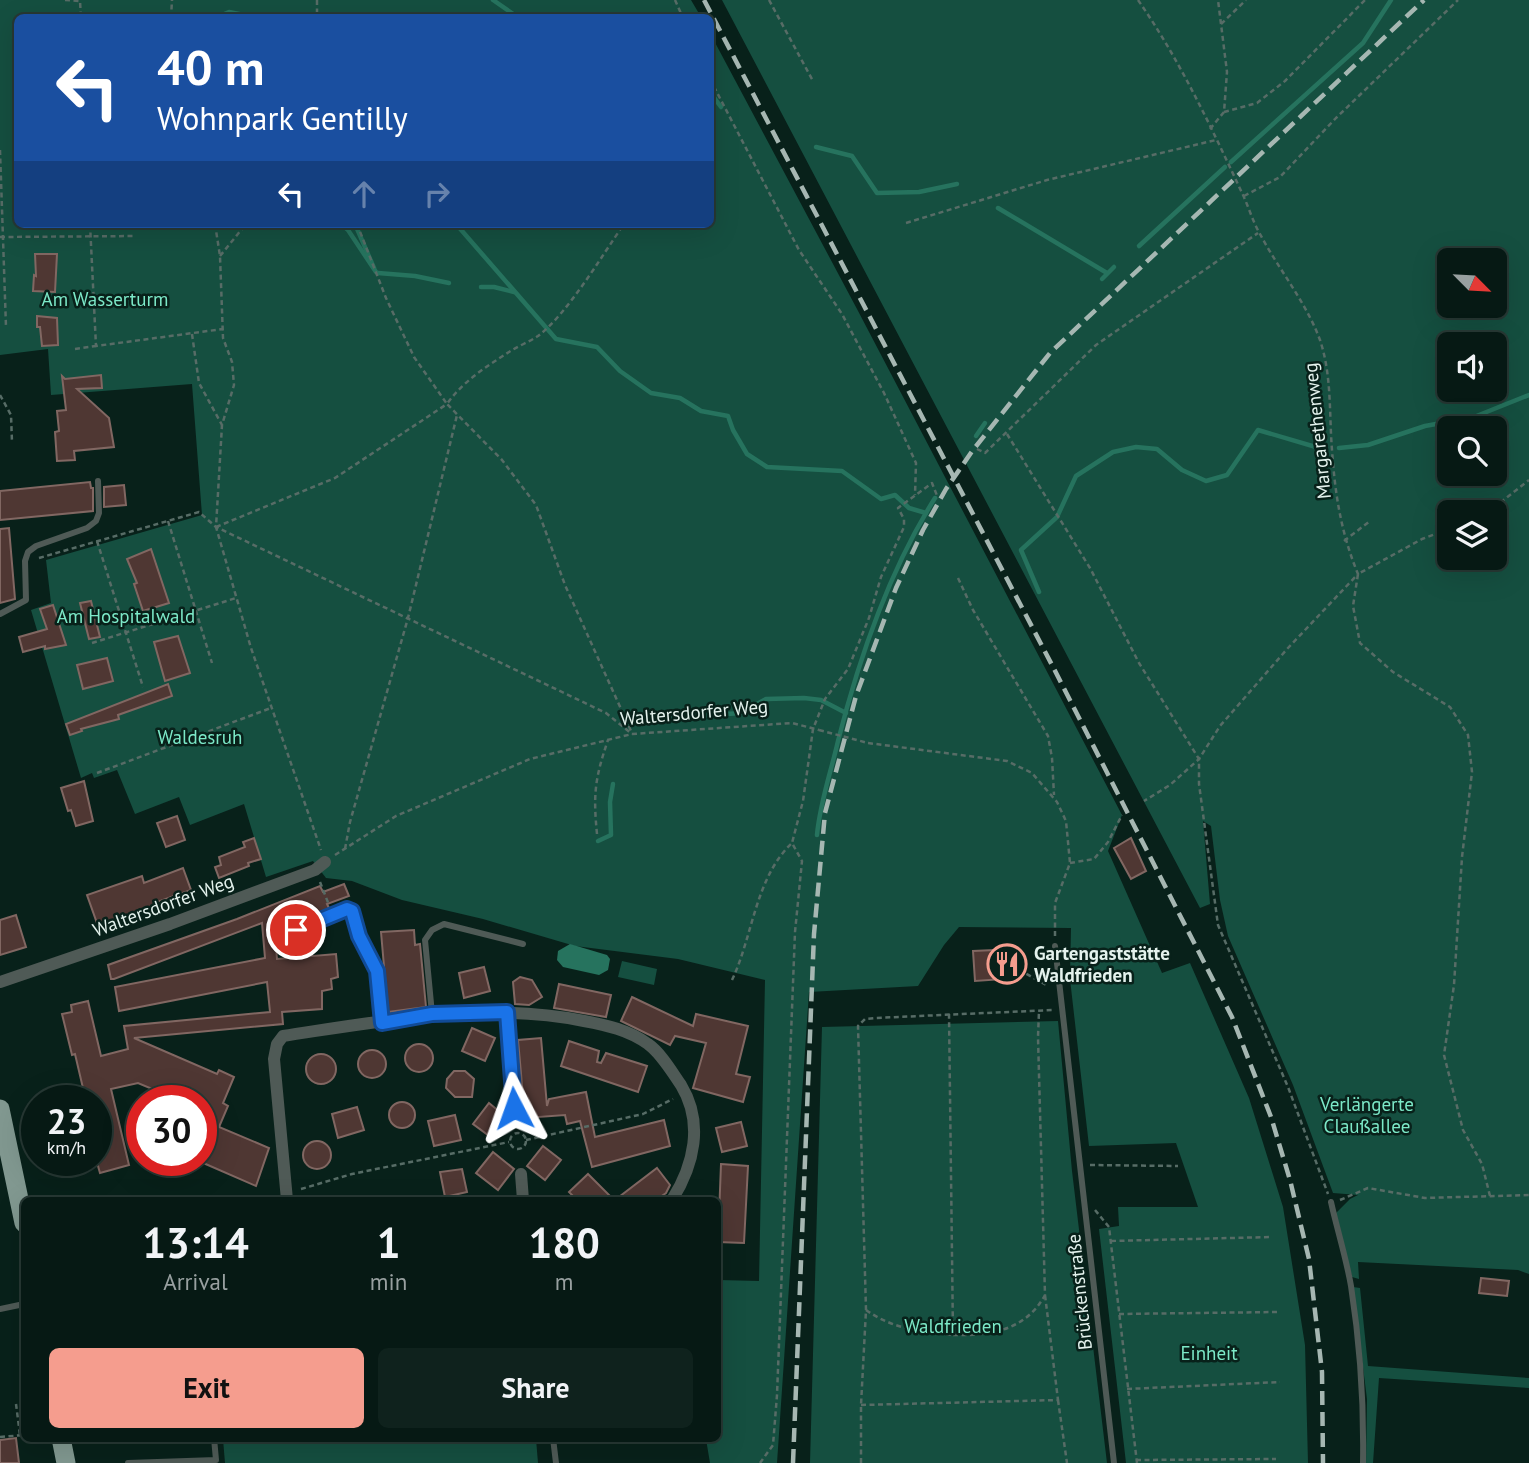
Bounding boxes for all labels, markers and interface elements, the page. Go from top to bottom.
text: 40 m [157,35,264,99]
icon: left [42,42,133,133]
text: Wohnpark Gentilly [157,97,408,139]
icon: left [272,175,310,213]
icon: ahead [345,175,383,213]
icon: right [418,175,456,213]
north arrow [1437,248,1507,318]
map controls [1437,248,1507,570]
park label: Am Wasserturm [42,287,168,311]
button: sound [1437,332,1507,402]
street label: Margarethenweg [1298,362,1336,500]
button: search [1437,416,1507,486]
button: layers [1437,500,1507,570]
park label: Am Hospitalwald [57,604,195,628]
street label: Waltersdorfer Weg [619,694,769,730]
park label: Waldesruh [158,725,242,749]
street label: Waltersdorfer Weg [89,868,237,942]
pin [266,900,326,960]
icon: arrive [277,911,315,949]
place label: Gartengaststätte Waldfrieden [1034,941,1170,987]
restaurant icon: Gartengaststätte Waldfrieden [986,943,1028,985]
position arrow [477,1071,551,1145]
speed limit sign: 30 [126,1085,217,1176]
park label: Verlängerte Claußallee [1319,1092,1414,1138]
text: 23 [47,1098,86,1144]
text: km/h [47,1136,86,1159]
text: 13:14 [142,1215,249,1270]
text: 1 [377,1215,400,1270]
text: 180 [528,1215,600,1270]
street label: Brückenstraße [1061,1233,1097,1351]
text: Arrival [163,1267,228,1296]
text: min [370,1267,407,1296]
text: m [555,1267,573,1296]
park label: Waldfrieden [904,1314,1002,1338]
park label: Einheit [1180,1341,1238,1365]
button: Exit [49,1348,364,1428]
button: Share [378,1348,693,1428]

